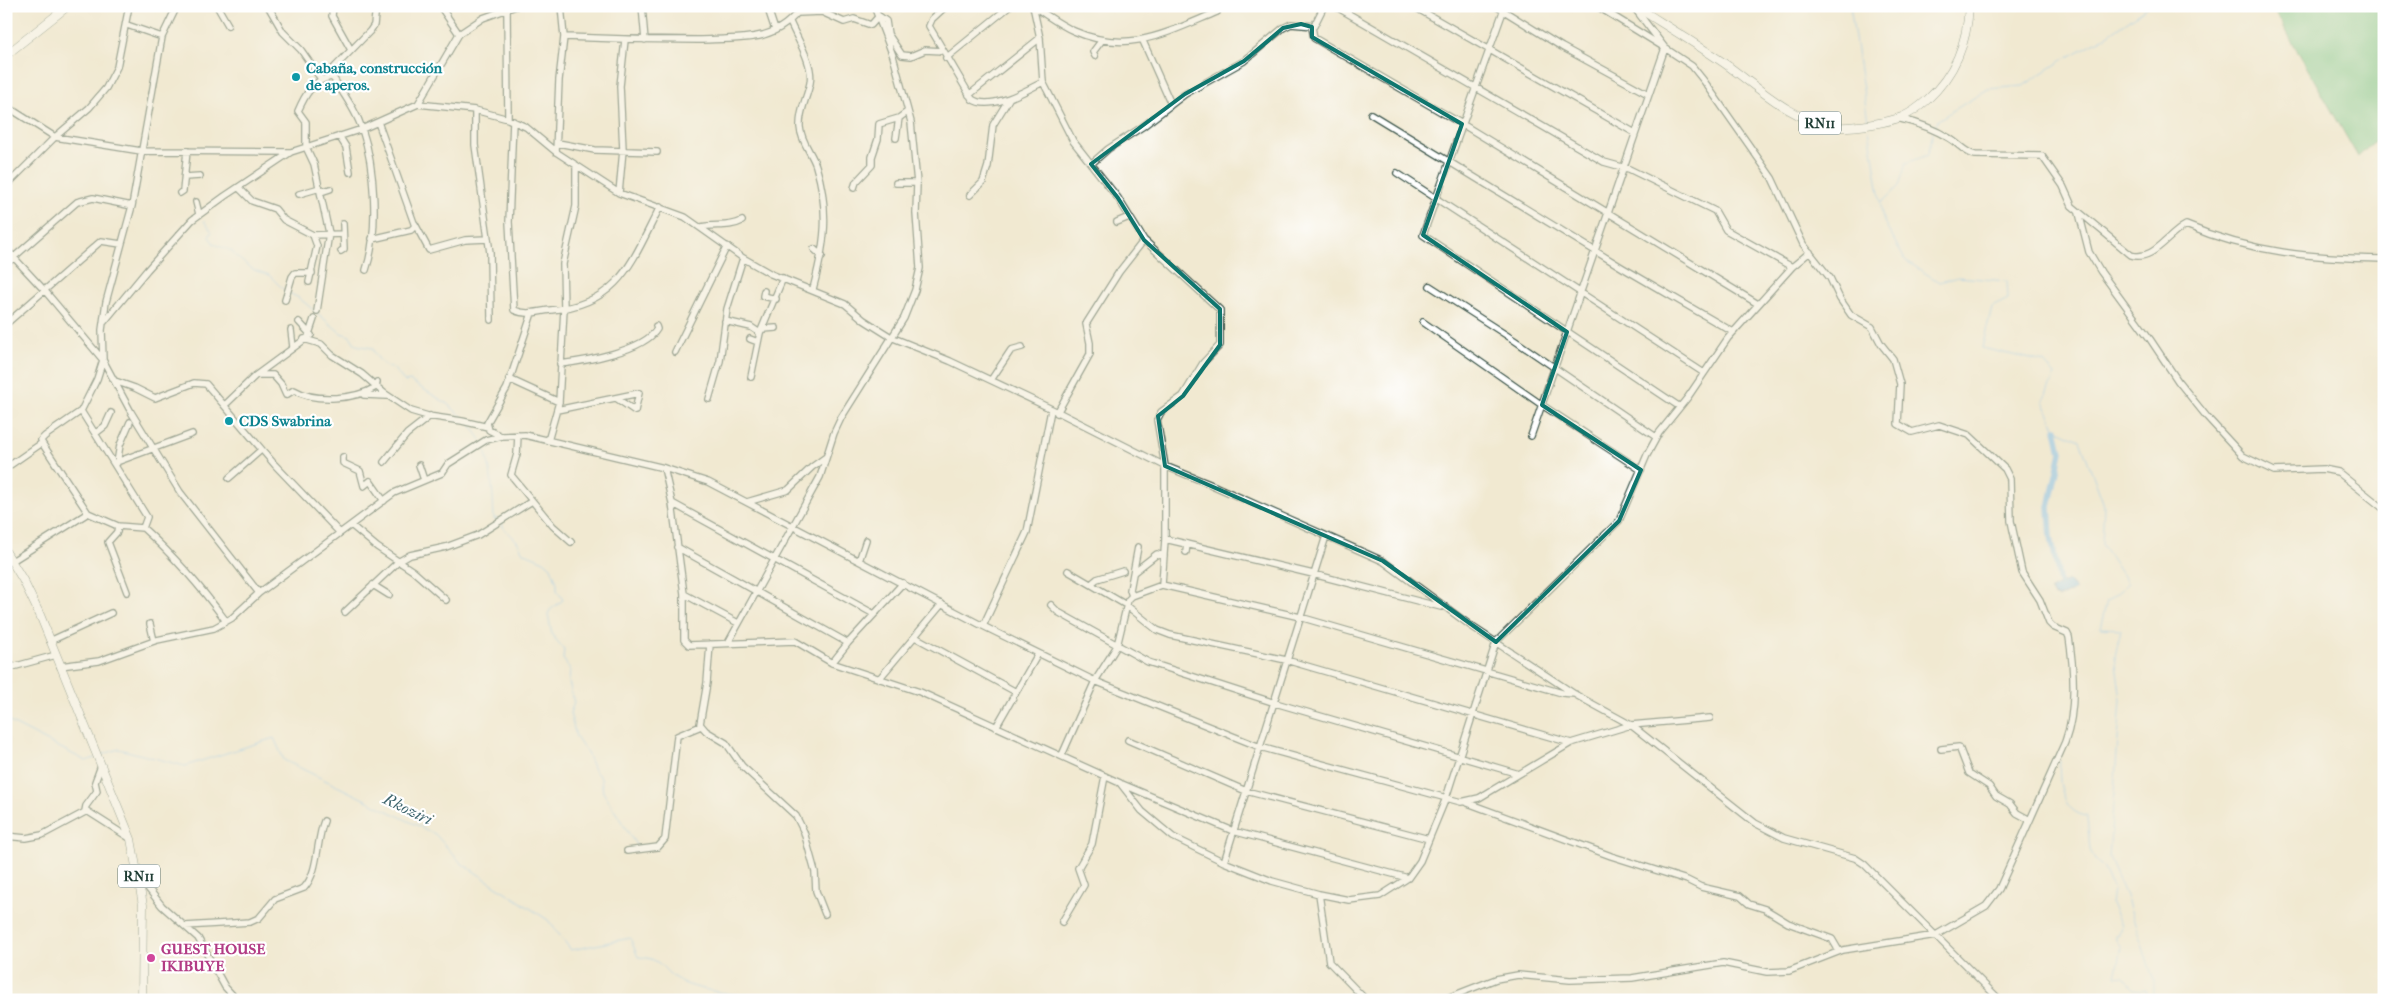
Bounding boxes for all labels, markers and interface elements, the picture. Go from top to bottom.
place label: Cabaña, construcción de aperos. [306,59,443,94]
marker: Cabaña, construcción de aperos. [290,71,302,83]
road number: RN11 [1799,112,1841,134]
place label: CDS Swabrina [239,412,332,430]
marker: CDS Swabrina [223,415,235,427]
water label: Rkoziri [380,789,437,830]
road number: RN11 [118,864,160,888]
place label: GUEST HOUSE IKIBUYE [161,940,266,975]
marker: GUEST HOUSE IKIBUYE [145,952,157,964]

